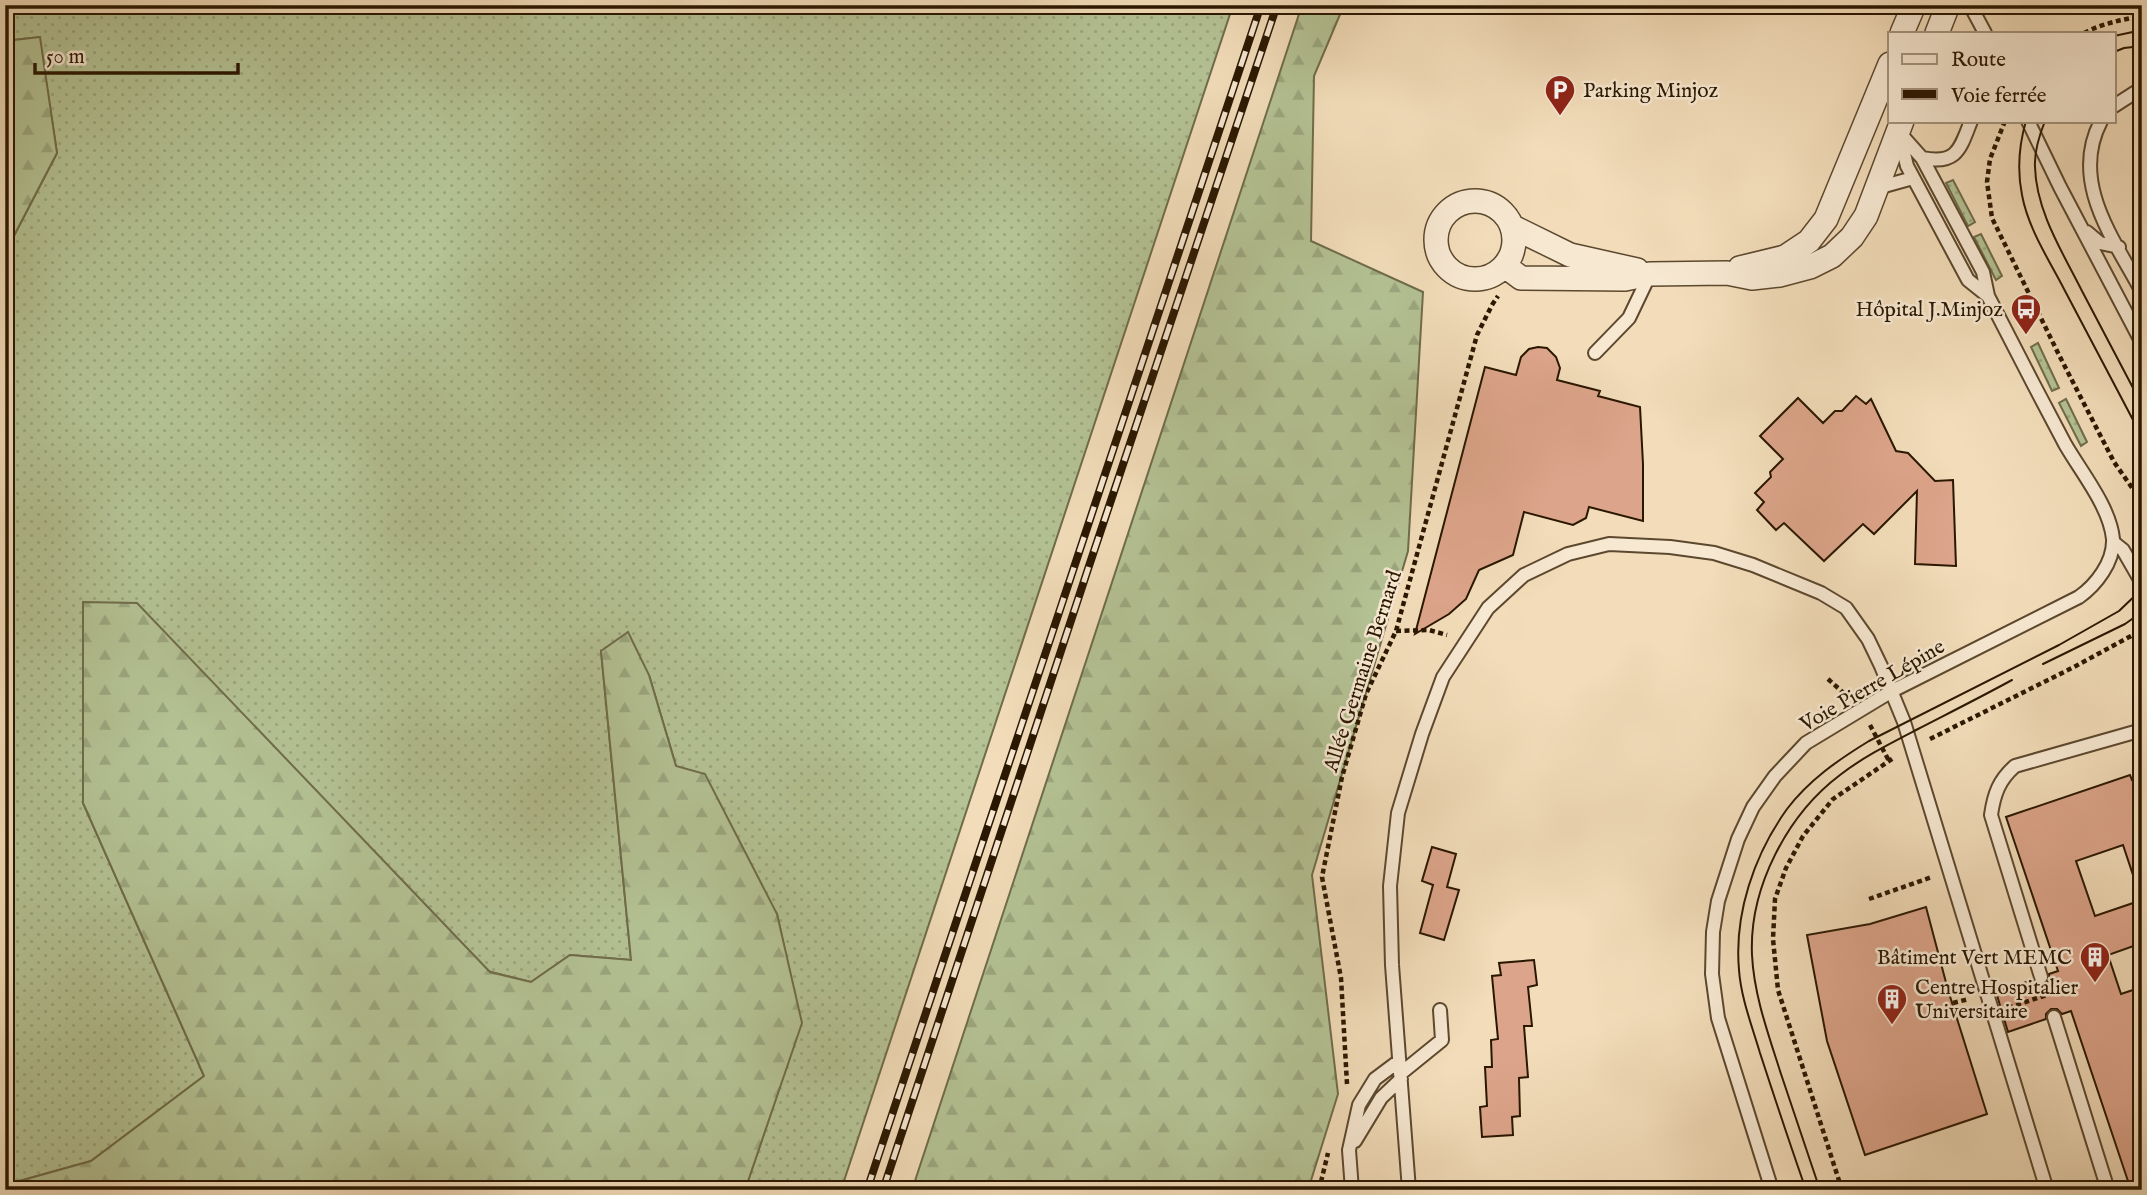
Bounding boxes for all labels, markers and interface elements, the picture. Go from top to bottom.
scale bar [35,32,238,76]
legend [1888,32,2116,122]
text: 50 m [46,44,85,71]
text: Route [1951,47,2006,74]
parking icon: Parking Minjoz [1543,73,1577,117]
place label: Parking Minjoz [1583,78,1718,105]
text: Voie ferrée [1950,83,2047,110]
bus stop icon: Hôpital J.Minjoz [2009,292,2043,336]
place label: Hôpital J.Minjoz [1856,297,2003,324]
street label: Allée Germaine Bernard [1318,567,1409,777]
street label: Voie Pierre Lépine [1795,634,1950,739]
building icon: Bâtiment Vert MEMC [2078,940,2112,984]
place label: Bâtiment Vert MEMC [1877,945,2072,972]
place label: Centre Hospitalier Universitaire [1915,975,2078,1026]
building icon: Centre Hospitalier Universitaire [1875,982,1909,1026]

